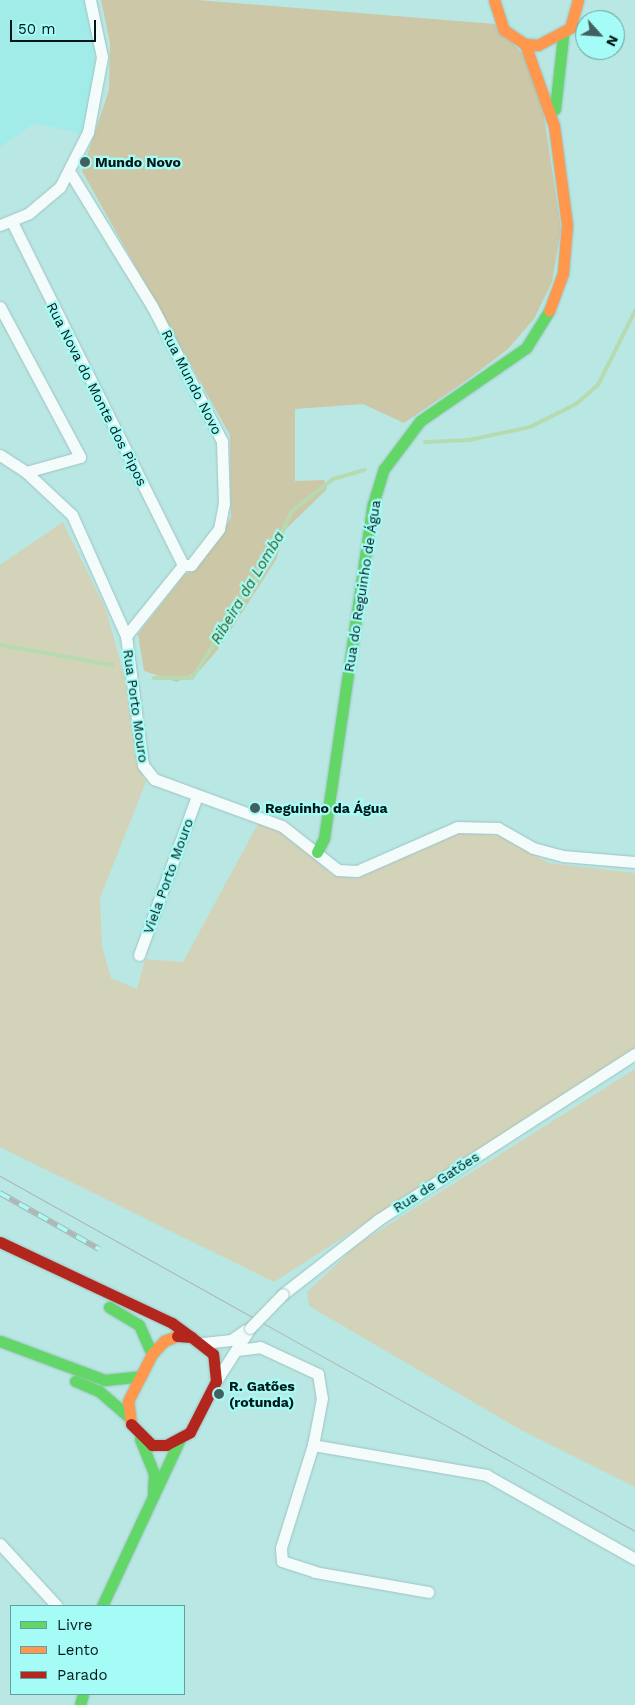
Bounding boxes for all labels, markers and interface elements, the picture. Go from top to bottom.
scale bar [12,10,99,42]
north arrow [575,10,625,60]
text: 50 m [18,20,55,38]
text: N [603,33,622,49]
place label: Mundo Novo [95,154,181,170]
marker: Mundo Novo [79,156,91,168]
street label: Rua Nova do Monte dos Pipos [43,299,151,489]
street label: Rua Mundo Novo [158,327,226,437]
street label: Rua do Reguinho de Água [340,498,384,674]
water label: Ribeira da Lomba [207,528,289,648]
street label: Rua Porto Mouro [120,648,152,764]
place label: Reguinho da Água [265,800,388,816]
marker: Reguinho da Água [249,802,261,814]
street label: Viela Porto Mouro [139,816,197,936]
street label: Rua de Gatões [390,1148,482,1216]
place label: R. Gatões (rotunda) [229,1378,295,1410]
marker: R. Gatões (rotunda) [213,1388,225,1400]
legend [10,1605,185,1695]
text: Livre [57,1616,92,1634]
text: Lento [57,1641,99,1659]
text: Parado [57,1666,107,1684]

